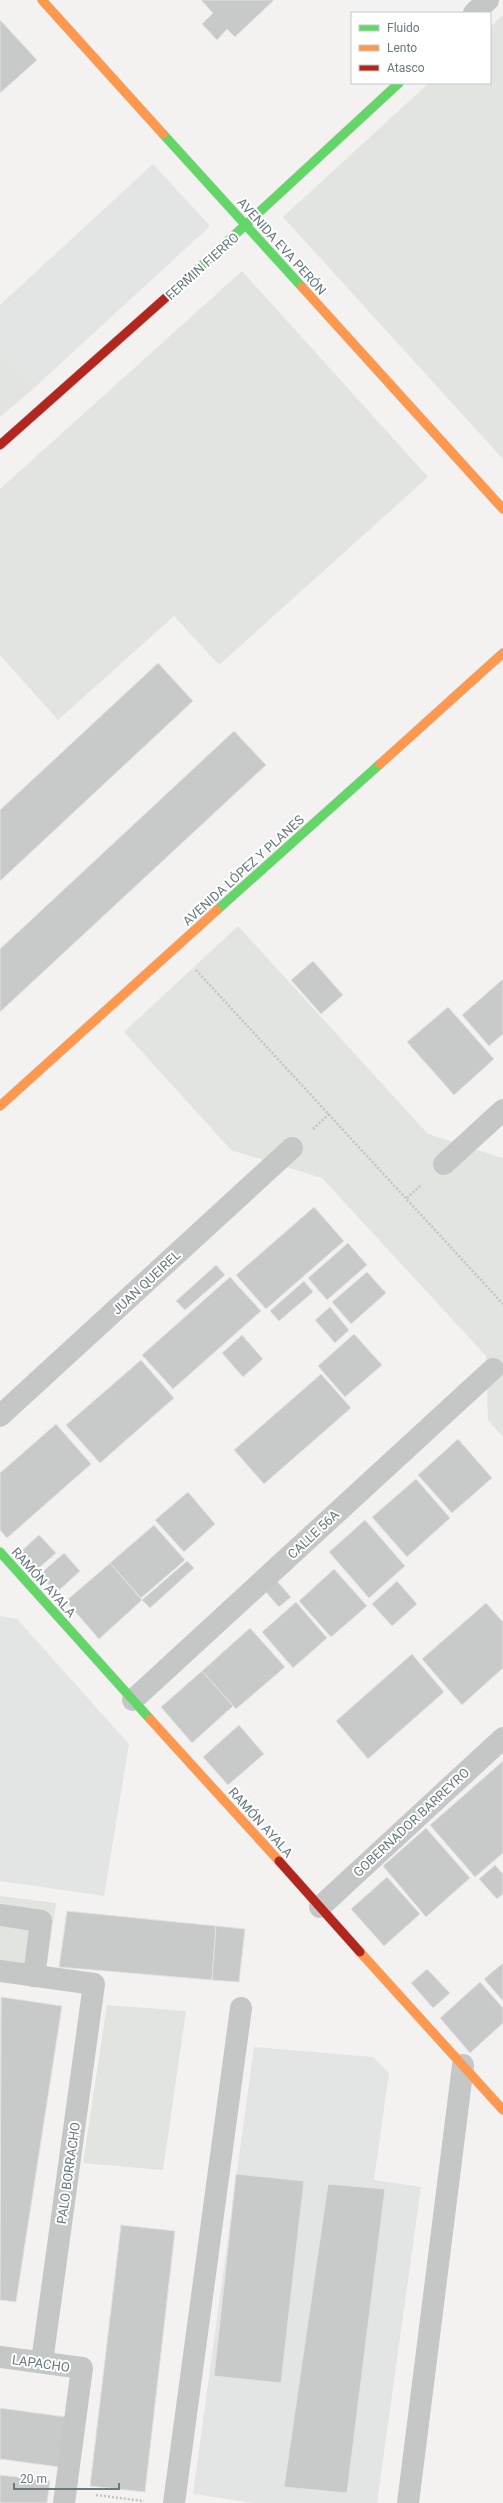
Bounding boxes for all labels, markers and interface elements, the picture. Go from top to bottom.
legend [351,12,491,84]
text: Fluido [387,21,420,35]
text: Lento [387,41,417,55]
text: Atasco [387,61,425,75]
street label: AVENIDA EVA PERÓN [234,195,329,298]
street label: FERMIN FIERRO [163,230,242,303]
street label: AVENIDA LÓPEZ Y PLANES [180,812,307,929]
street label: JUAN QUEIREL [109,1247,183,1318]
street label: CALLE 56A [285,1506,342,1562]
street label: RAMÓN AYALA [8,1544,79,1621]
street label: GOBERNADOR BARREYRO [350,1765,472,1880]
street label: RAMÓN AYALA [225,1784,296,1861]
street label: PALO BORRACHO [54,2121,83,2225]
street label: LAPACHO [11,2352,71,2375]
scale bar [14,2465,119,2491]
text: 20 m [20,2472,47,2486]

